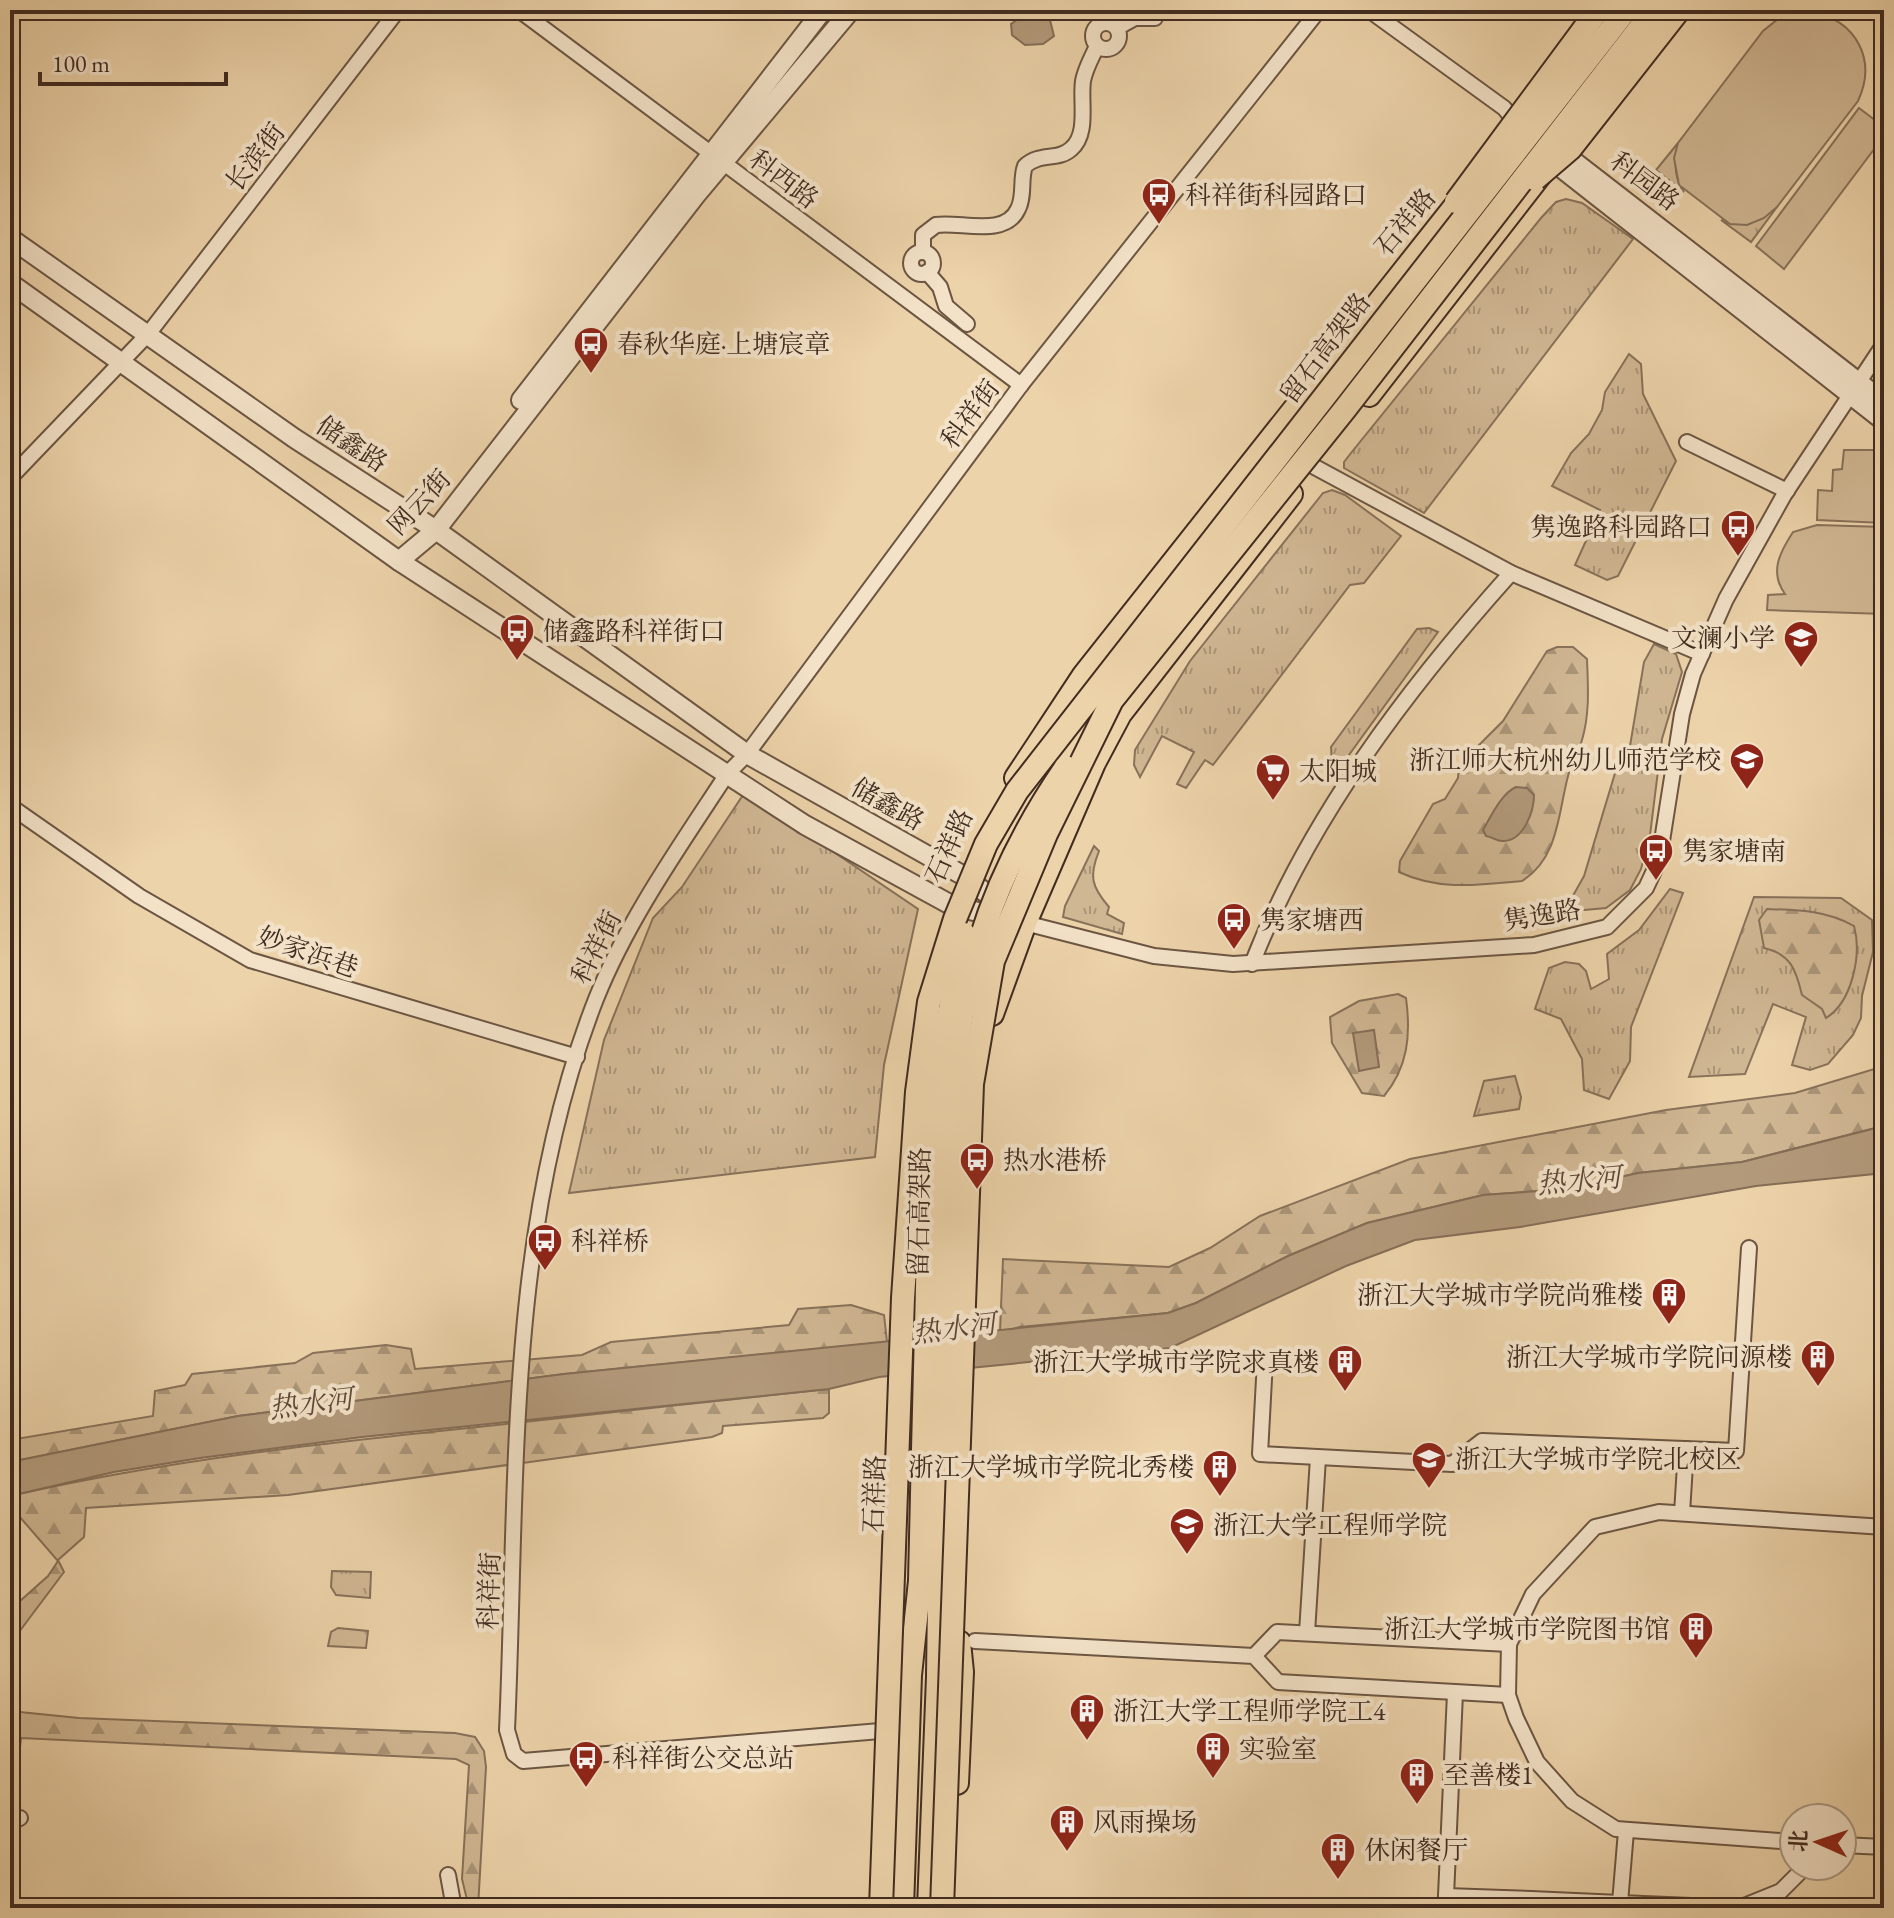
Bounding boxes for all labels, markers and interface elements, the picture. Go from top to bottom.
scale bar [40,36,226,86]
text: 100 m [52,48,110,79]
street label: 长滨街 [218,116,292,198]
street label: 科西路 [743,142,825,216]
street label: 科园路 [1604,144,1686,218]
bus stop icon: 科祥街科园路口 [1140,176,1178,226]
place label: 科祥街科园路口 [1185,178,1367,212]
street label: 石祥路 [1367,181,1443,263]
street label: 留石高架路 [1272,286,1378,410]
bus stop icon: 春秋华庭·上塘宸章 [572,325,610,375]
place label: 春秋华庭·上塘宸章 [617,327,830,361]
street label: 科祥街 [933,373,1007,455]
street label: 储鑫路 [310,408,394,480]
street label: 网云街 [380,462,458,542]
bus stop icon: 隽逸路科园路口 [1719,508,1757,558]
place label: 隽逸路科园路口 [1530,510,1712,544]
bus stop icon: 储鑫路科祥街口 [498,612,536,662]
place label: 储鑫路科祥街口 [543,614,725,648]
school or university icon: 文澜小学 [1782,619,1820,669]
place label: 文澜小学 [1671,621,1775,655]
school or university icon: 浙江师大杭州幼儿师范学校 [1728,741,1766,791]
place label: 浙江师大杭州幼儿师范学校 [1409,743,1721,777]
supermarket icon: 太阳城 [1254,752,1292,802]
place label: 太阳城 [1299,754,1377,788]
street label: 储鑫路 [846,770,930,838]
street label: 石祥路 [918,803,980,889]
bus stop icon: 隽家塘南 [1637,832,1675,882]
place label: 隽家塘南 [1682,834,1786,868]
street label: 隽逸路 [1501,892,1583,938]
bus stop icon: 隽家塘西 [1215,901,1253,951]
place label: 隽家塘西 [1260,903,1364,937]
street label: 科祥街 [563,905,629,989]
street label: 妙家浜巷 [253,919,363,985]
bus stop icon: 热水港桥 [958,1141,996,1191]
place label: 热水港桥 [1003,1143,1107,1177]
street label: 留石高架路 [901,1147,937,1277]
water label: 热水河 [1536,1158,1627,1202]
bus stop icon: 科祥桥 [526,1222,564,1272]
place label: 科祥桥 [571,1224,649,1258]
building icon: 浙江大学城市学院尚雅楼 [1650,1276,1688,1326]
place label: 浙江大学城市学院尚雅楼 [1357,1278,1643,1312]
water label: 热水河 [910,1304,1003,1351]
building icon: 浙江大学城市学院问源楼 [1799,1338,1837,1388]
place label: 浙江大学城市学院问源楼 [1506,1340,1792,1374]
building icon: 浙江大学城市学院求真楼 [1326,1343,1364,1393]
place label: 浙江大学城市学院求真楼 [1033,1345,1319,1379]
water label: 热水河 [267,1379,360,1426]
school or university icon: 浙江大学城市学院北校区 [1410,1440,1448,1490]
place label: 浙江大学城市学院北校区 [1455,1442,1741,1476]
building icon: 浙江大学城市学院北秀楼 [1201,1448,1239,1498]
place label: 浙江大学城市学院北秀楼 [908,1450,1194,1484]
street label: 石祥路 [856,1454,892,1534]
school or university icon: 浙江大学工程师学院 [1168,1506,1206,1556]
place label: 浙江大学工程师学院 [1213,1508,1447,1542]
street label: 科祥街 [471,1551,507,1631]
building icon: 浙江大学城市学院图书馆 [1677,1610,1715,1660]
place label: 浙江大学城市学院图书馆 [1384,1612,1670,1646]
building icon: 浙江大学工程师学院工4 [1068,1692,1106,1742]
place label: 浙江大学工程师学院工4 [1113,1694,1386,1728]
building icon: 实验室 [1194,1730,1232,1780]
place label: 实验室 [1239,1732,1317,1766]
bus stop icon: 科祥街公交总站 [567,1739,605,1789]
place label: 科祥街公交总站 [612,1741,794,1775]
building icon: 至善楼1 [1398,1756,1436,1806]
place label: 至善楼1 [1443,1758,1533,1792]
north arrow [1778,1802,1858,1882]
building icon: 风雨操场 [1048,1803,1086,1853]
place label: 风雨操场 [1093,1805,1197,1839]
text: 北 [1783,1829,1814,1853]
building icon: 休闲餐厅 [1319,1831,1357,1881]
place label: 休闲餐厅 [1364,1833,1468,1867]

